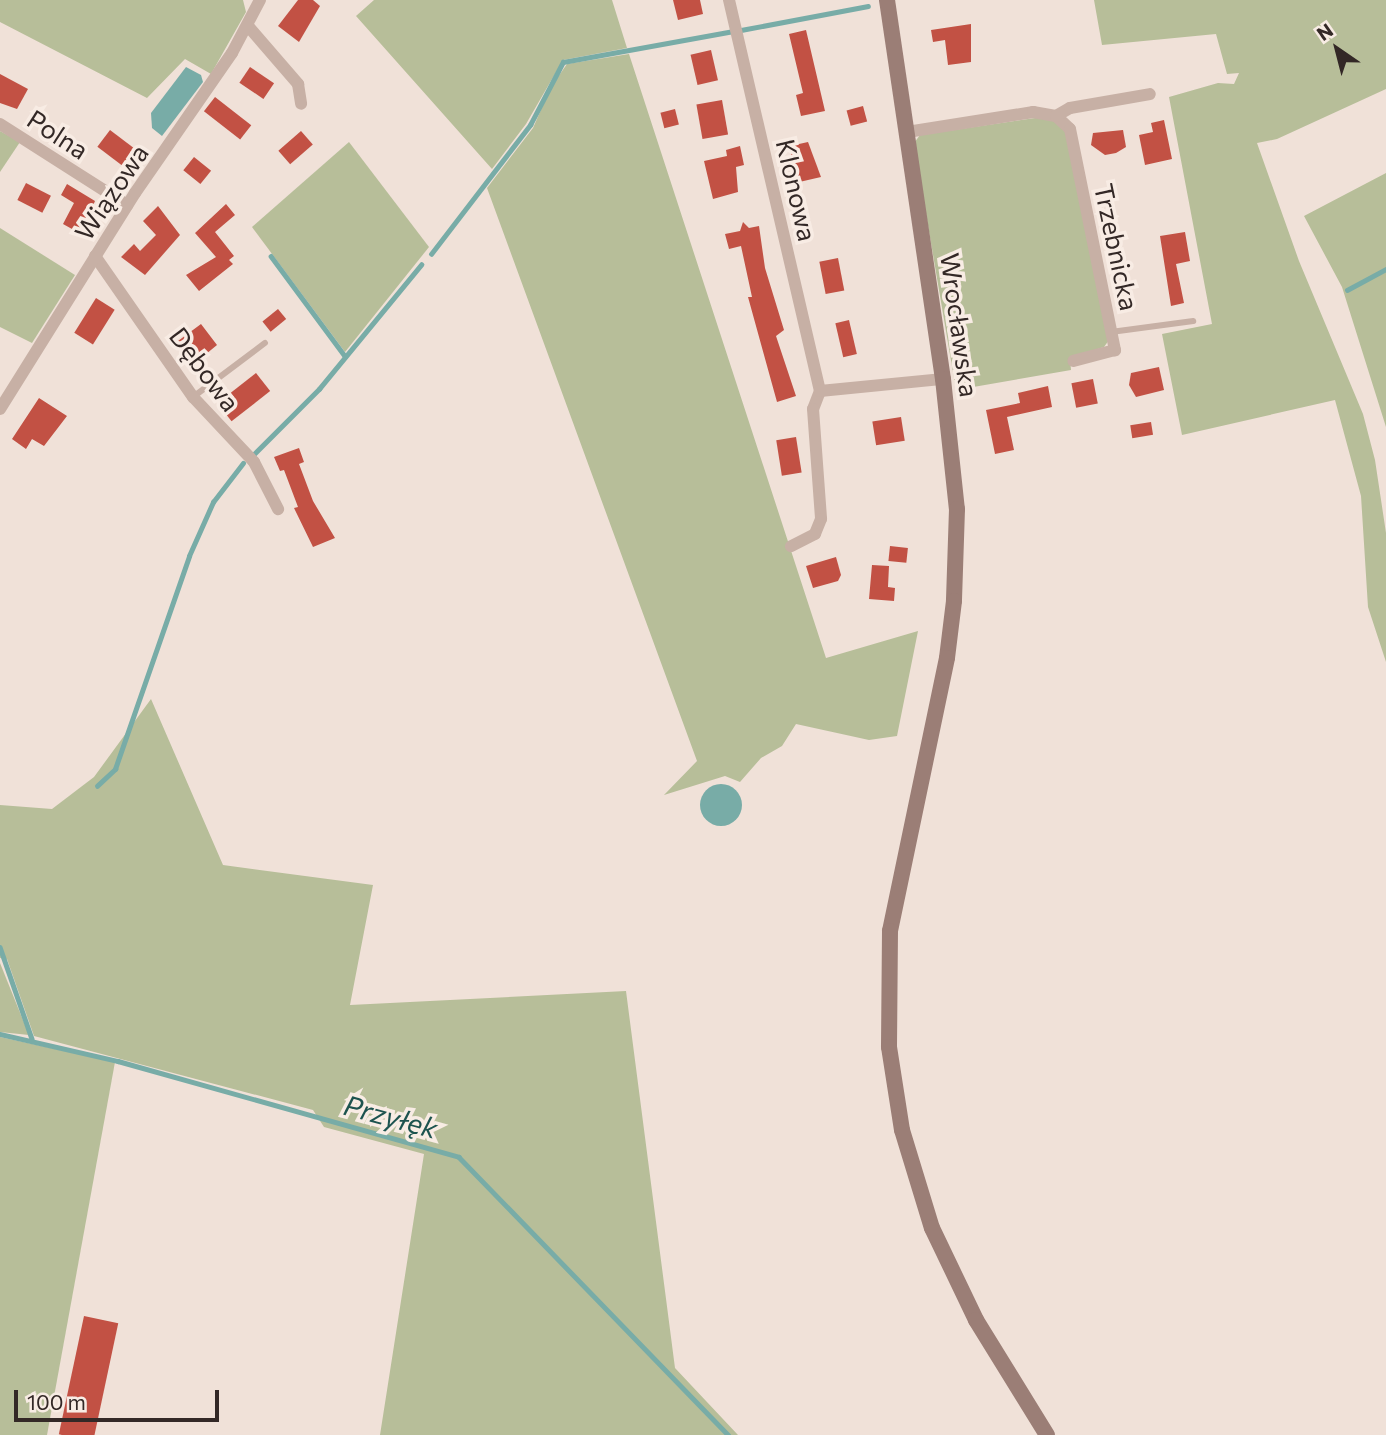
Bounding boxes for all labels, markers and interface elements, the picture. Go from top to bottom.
north arrow [1302,14,1372,84]
text: N [1312,18,1337,45]
street label: Polna [22,103,94,165]
street label: Klonowa [770,136,824,244]
street label: Wiązowa [68,138,154,246]
street label: Trzebnicka [1088,181,1146,313]
street label: Wrocławska [934,251,986,399]
street label: Dębowa [163,321,247,417]
water label: Przyłęk [341,1087,441,1145]
scale bar [18,1376,222,1420]
text: 100 m [27,1389,86,1414]

